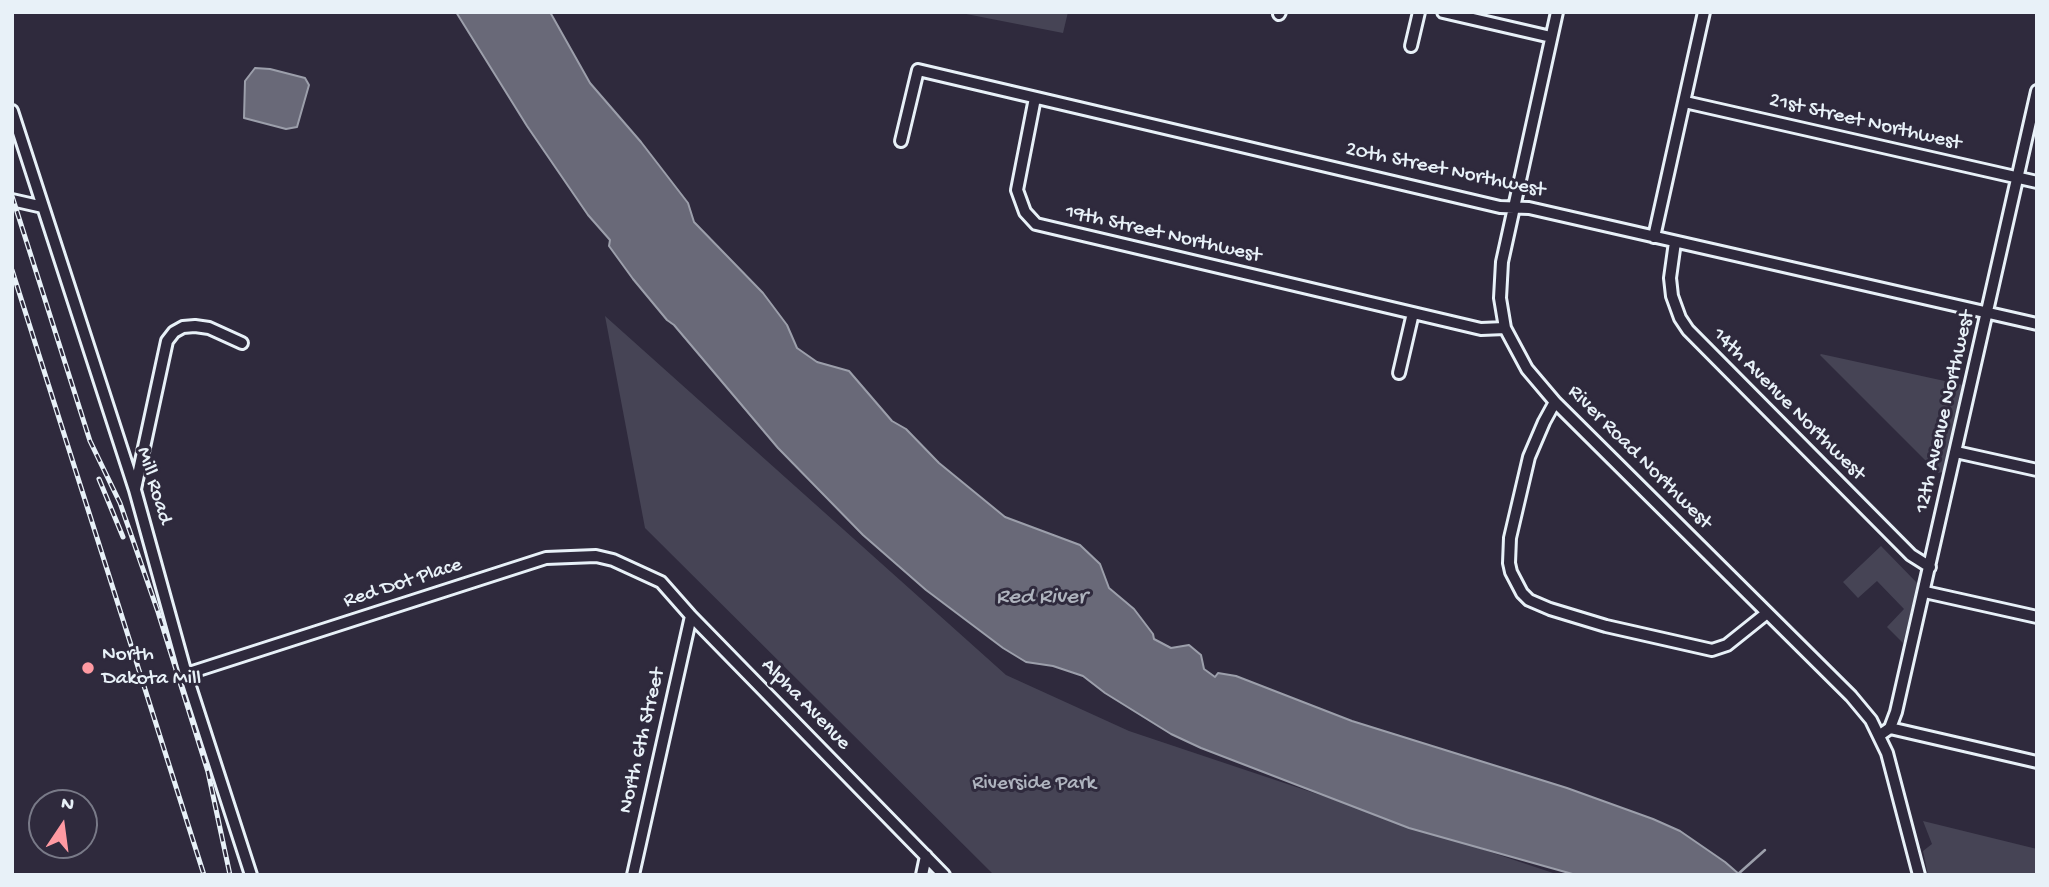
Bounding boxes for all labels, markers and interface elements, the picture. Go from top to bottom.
street label: 21st Street Northwest [1767,89,1963,157]
street label: 20th Street Northwest [1343,138,1547,204]
street label: 19th Street Northwest [1063,200,1263,270]
street label: 12th Avenue Northwest [1910,308,1982,516]
street label: 14th Avenue Northwest [1706,323,1870,487]
street label: River Road Northwest [1561,380,1717,536]
street label: Mill Road [129,444,177,528]
street label: Red Dot Place [341,553,465,615]
water label: Red River [996,584,1086,612]
place label: North Dakota Mill [102,643,201,693]
street label: Alpha Avenue [755,654,855,756]
marker: North Dakota Mill [80,660,96,676]
street label: North 6th Street [614,666,672,816]
park label: Riverside Park [972,772,1096,798]
north arrow [28,789,98,859]
text: N [59,792,76,818]

